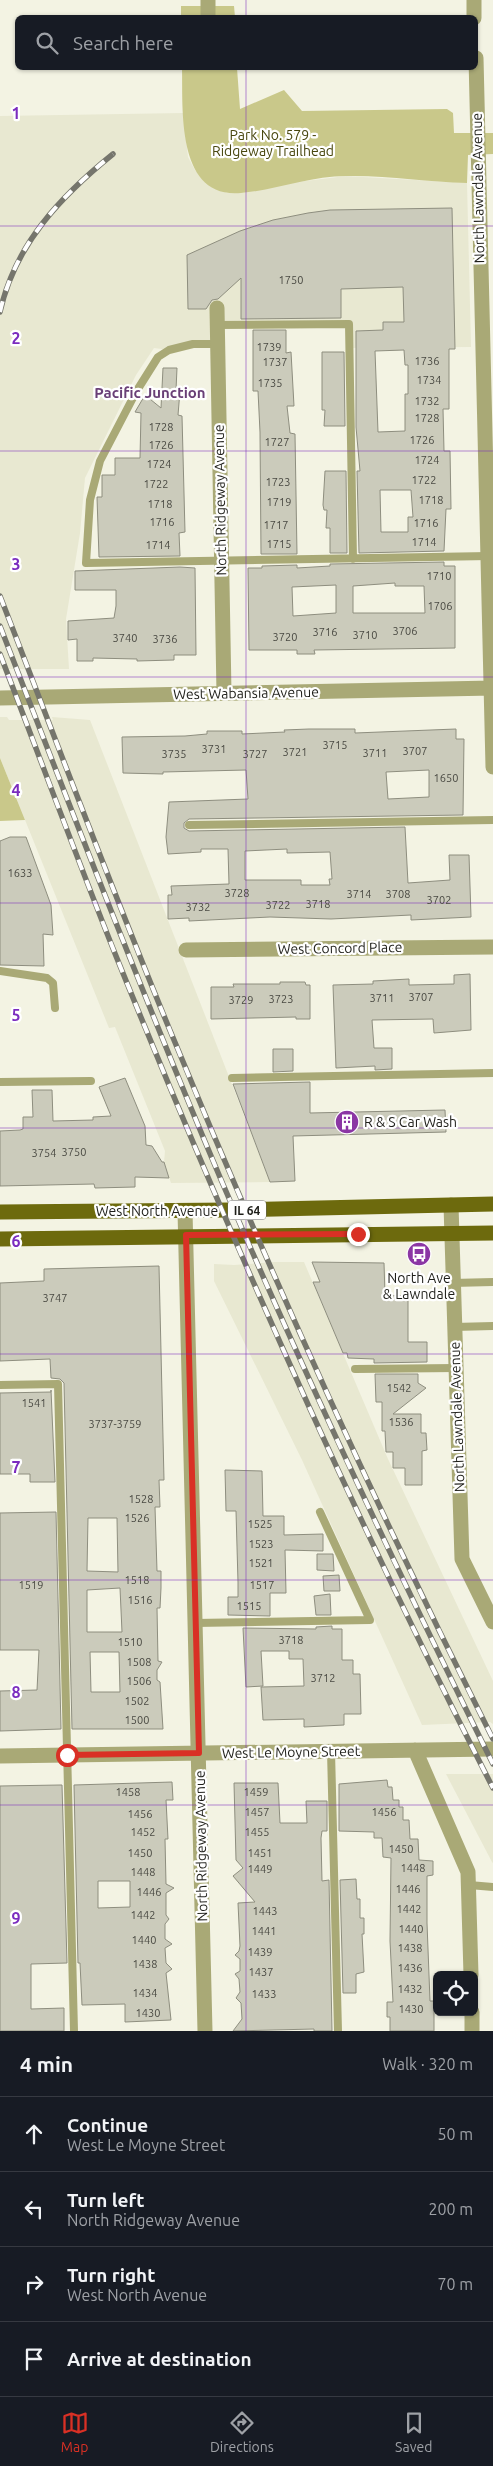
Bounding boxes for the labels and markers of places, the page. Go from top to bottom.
building icon: R & S Car Wash [334,1109,360,1135]
place label: R & S Car Wash [364,1114,457,1130]
bus stop icon: North Ave & Lawndale [406,1241,432,1267]
place label: North Ave & Lawndale [383,1270,455,1302]

